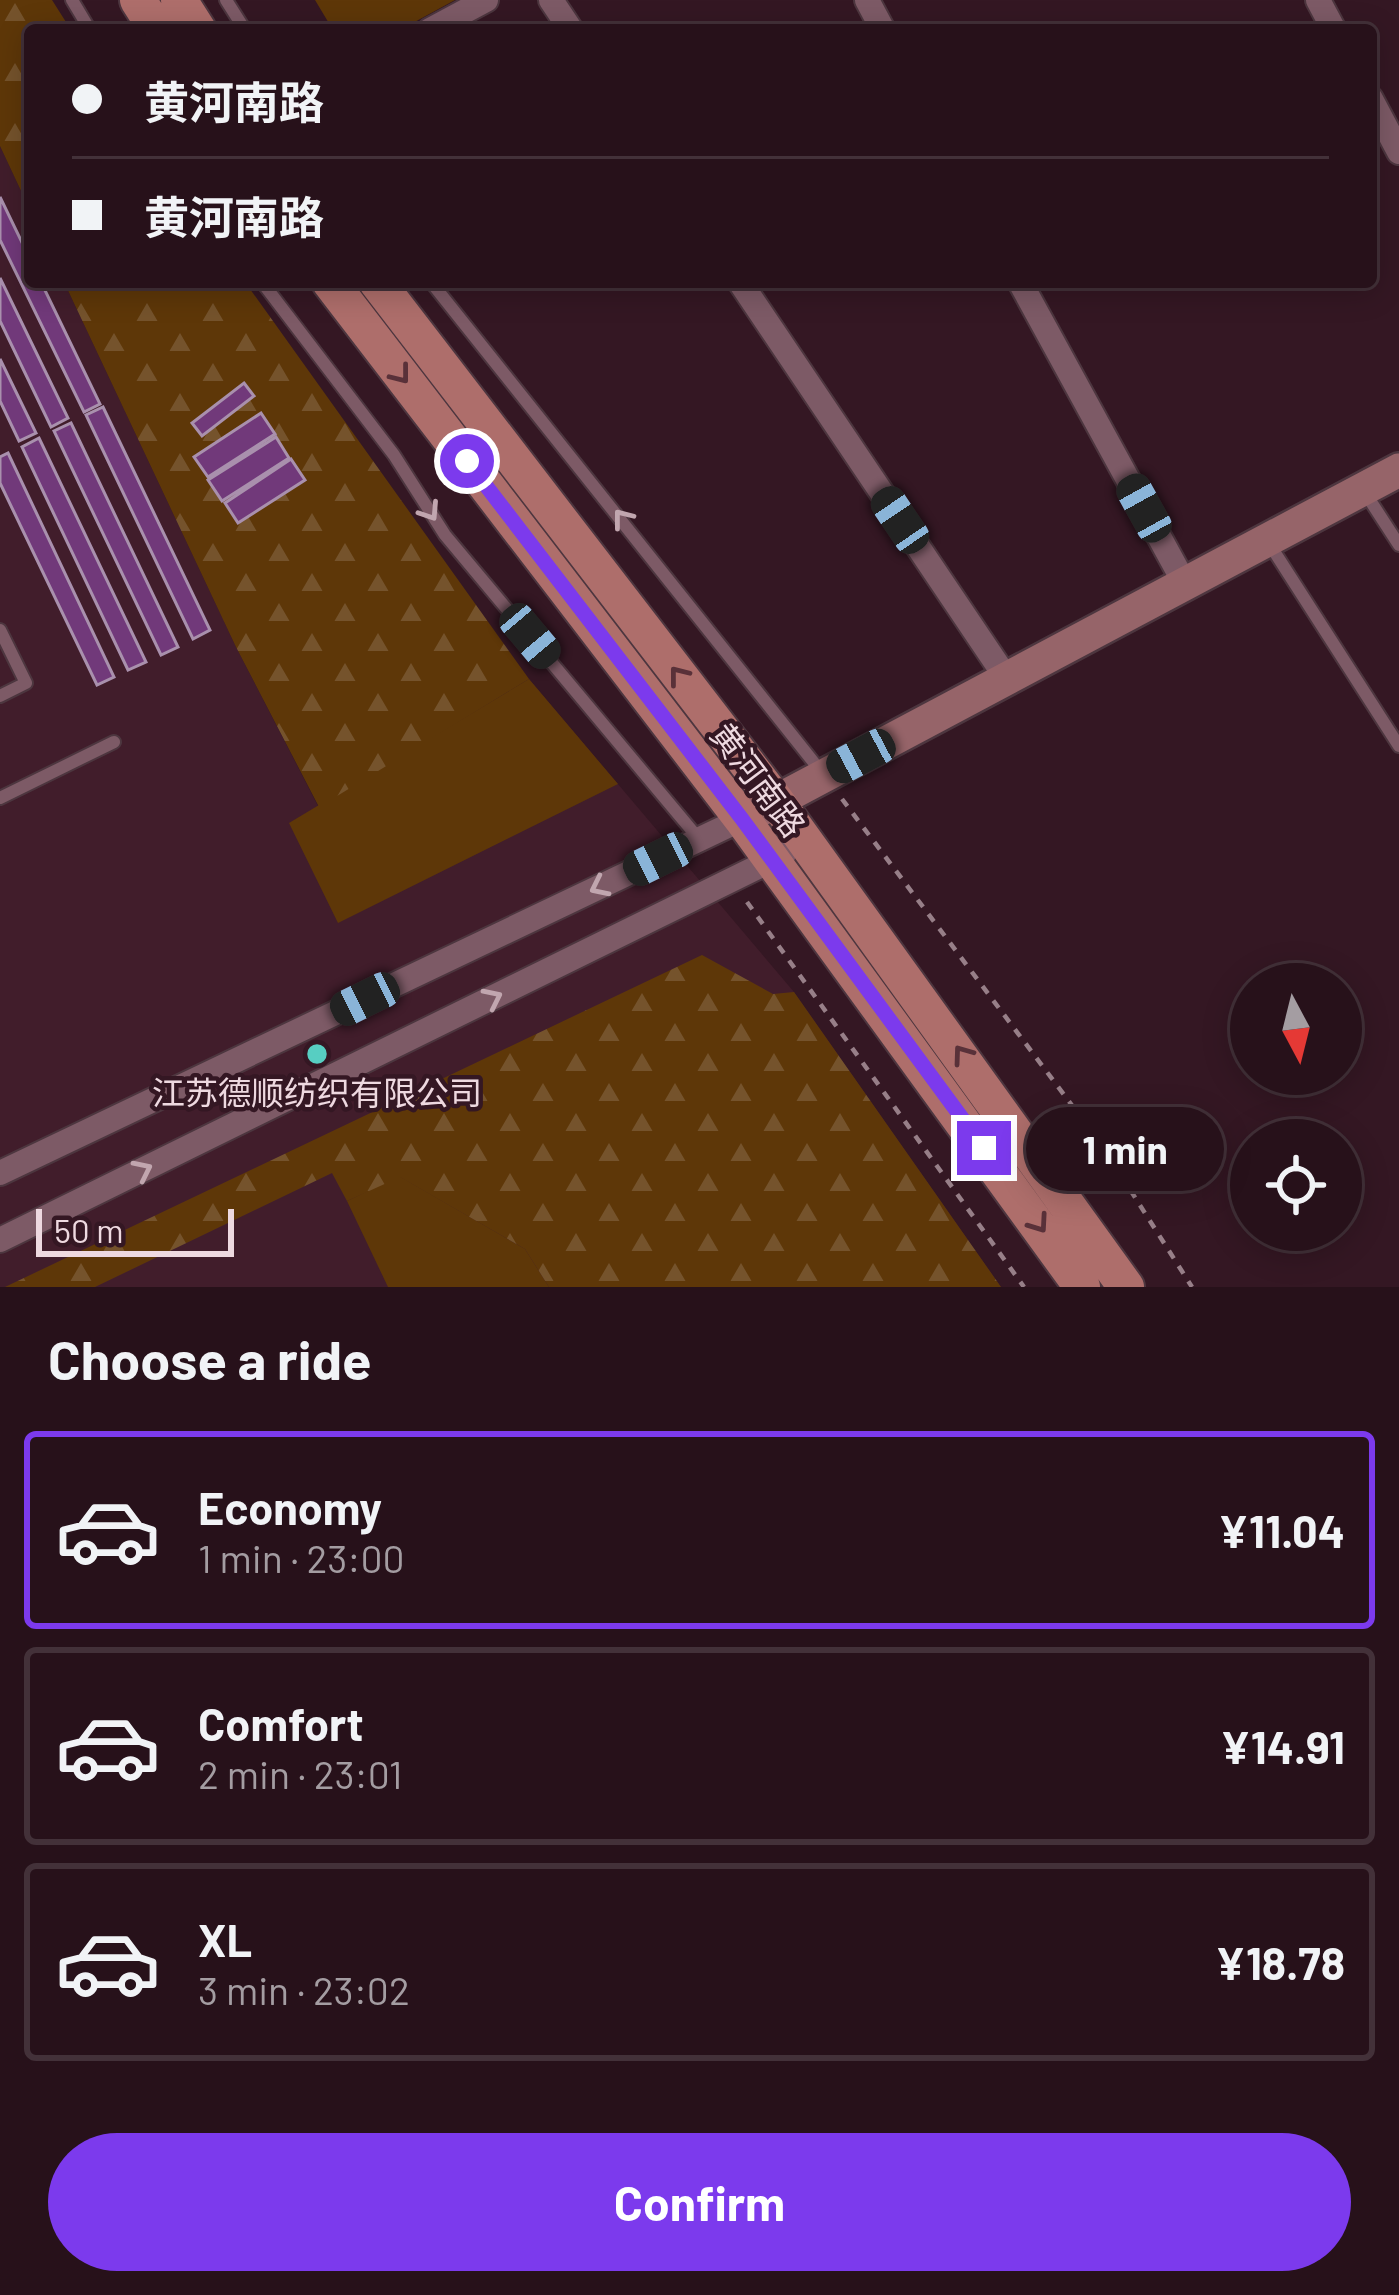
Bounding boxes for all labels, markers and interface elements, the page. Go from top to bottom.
text: 黄河南路 [144,74,324,128]
text: 黄河南路 [144,189,324,243]
one-way arrow [387,361,408,383]
route start [440,434,494,488]
car [1111,468,1177,548]
car [865,480,935,560]
one-way arrow [416,499,439,521]
one-way arrow [615,510,636,532]
car [493,597,567,675]
one-way arrow [671,666,693,688]
street label: 黄河南路 [703,715,814,844]
car [821,723,901,789]
car [618,827,698,891]
one-way arrow [590,873,611,896]
north arrow [1230,963,1362,1095]
map controls [1230,963,1362,1251]
car [325,967,405,1031]
one-way arrow [481,989,502,1012]
marker: 江苏德顺纺织有限公司 [304,1041,330,1067]
one-way arrow [955,1046,977,1067]
place label: 江苏德顺纺织有限公司 [152,1072,482,1112]
callout: 1 min [1026,1106,1224,1190]
button: locate [1230,1119,1362,1251]
route end [957,1121,1011,1175]
text: 1 min [1082,1125,1168,1172]
one-way arrow [131,1161,152,1184]
scale bar [36,1203,234,1256]
text: 50 m [54,1210,124,1250]
one-way arrow [1025,1211,1047,1233]
text: Choose a ride [48,1326,372,1391]
icon: car [54,1476,162,1584]
text: Economy [198,1480,382,1534]
text: ¥11.04 [1218,1503,1345,1557]
text: 1 min · 23:00 [198,1534,405,1581]
icon: car [54,1692,162,1800]
text: Comfort [198,1696,364,1750]
text: ¥14.91 [1220,1719,1345,1773]
text: 2 min · 23:01 [198,1750,402,1797]
icon: car [54,1908,162,2016]
text: XL [198,1912,252,1966]
text: ¥18.78 [1215,1935,1345,1989]
text: 3 min · 23:02 [198,1966,410,2013]
button: Confirm [48,2133,1351,2271]

